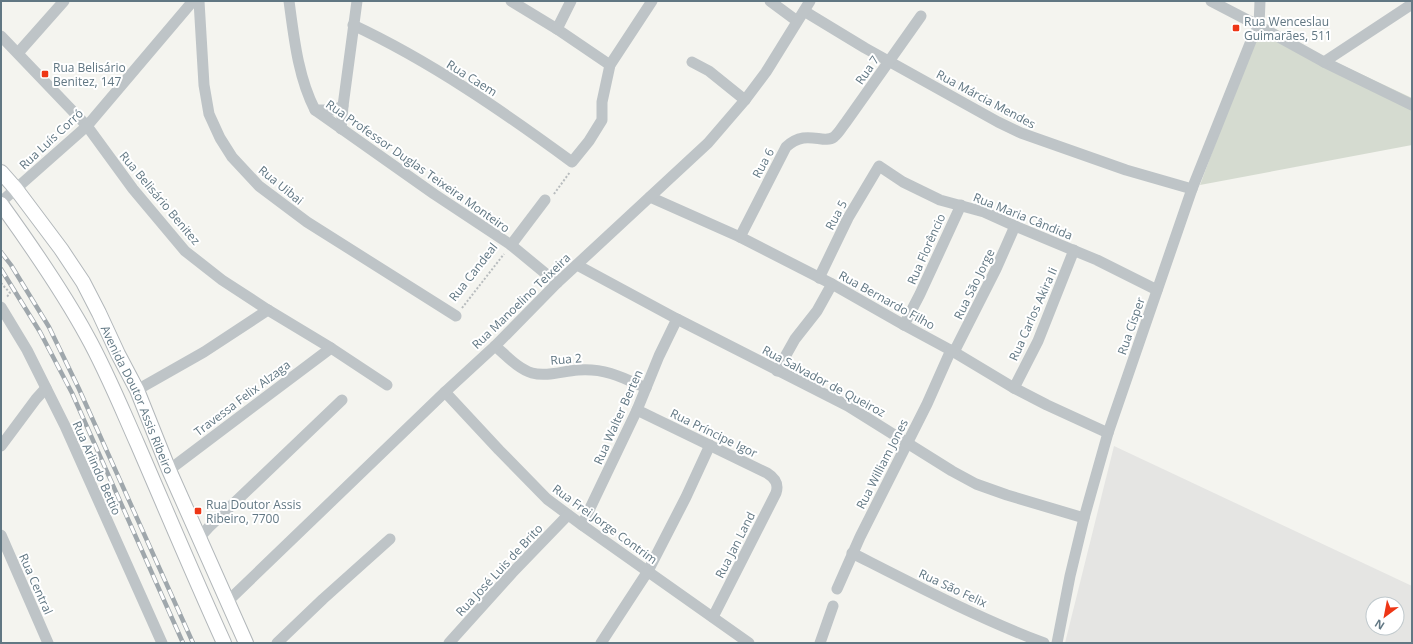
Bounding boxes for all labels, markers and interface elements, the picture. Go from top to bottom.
place label: Rua Wenceslau Guimarães, 511 [1244,13,1332,44]
marker: Rua Wenceslau Guimarães, 511 [1231,23,1241,33]
street label: Rua 7 [851,52,883,88]
street label: Rua Caem [443,56,501,100]
place label: Rua Belisário Benitez, 147 [53,59,126,90]
street label: Rua Márcia Mendes [933,66,1039,132]
marker: Rua Belisário Benitez, 147 [40,69,50,79]
street label: Rua Professor Duglas Teixeira Monteiro [323,96,513,236]
street label: Rua Luís Corró [15,105,87,173]
street label: Rua 6 [748,145,778,181]
street label: Rua Belisário Benitez [116,148,204,249]
street label: Rua Uibai [255,162,307,208]
street label: Rua Maria Cândida [971,188,1075,244]
street label: Rua 5 [821,197,851,233]
street label: Rua Florêncio [903,211,949,287]
street label: Rua Candeal [445,239,501,305]
street label: Rua São Jorge [950,246,999,322]
street label: Rua Manoelino Teixeira [468,249,574,353]
street label: Rua Carlos Akira Ii [1005,265,1061,363]
street label: Rua Bernardo Filho [836,267,938,333]
street label: Rua Císper [1113,295,1149,357]
street label: Avenida Doutor Assis Ribeiro [97,322,178,476]
street label: Rua Salvador de Queiroz [759,341,889,421]
street label: Rua 2 [550,349,583,369]
street label: Travessa Felix Alzaga [190,356,294,440]
street label: Rua Walter Berten [589,367,647,467]
street label: Rua Príncipe Igor [668,405,761,462]
street label: Rua William Jones [852,416,912,512]
street label: Rua Arlindo Bettio [69,418,125,518]
street label: Rua Frei Jorge Contrim [549,480,661,568]
place label: Rua Doutor Assis Ribeiro, 7700 [206,496,301,527]
marker: Rua Doutor Assis Ribeiro, 7700 [193,506,203,516]
street label: Rua Jan Land [711,509,759,581]
street label: Rua José Luis de Brito [452,520,546,620]
street label: Rua Central [15,551,57,617]
street label: Rua São Felix [916,565,991,612]
north arrow [1365,596,1405,636]
text: N [1372,616,1387,634]

